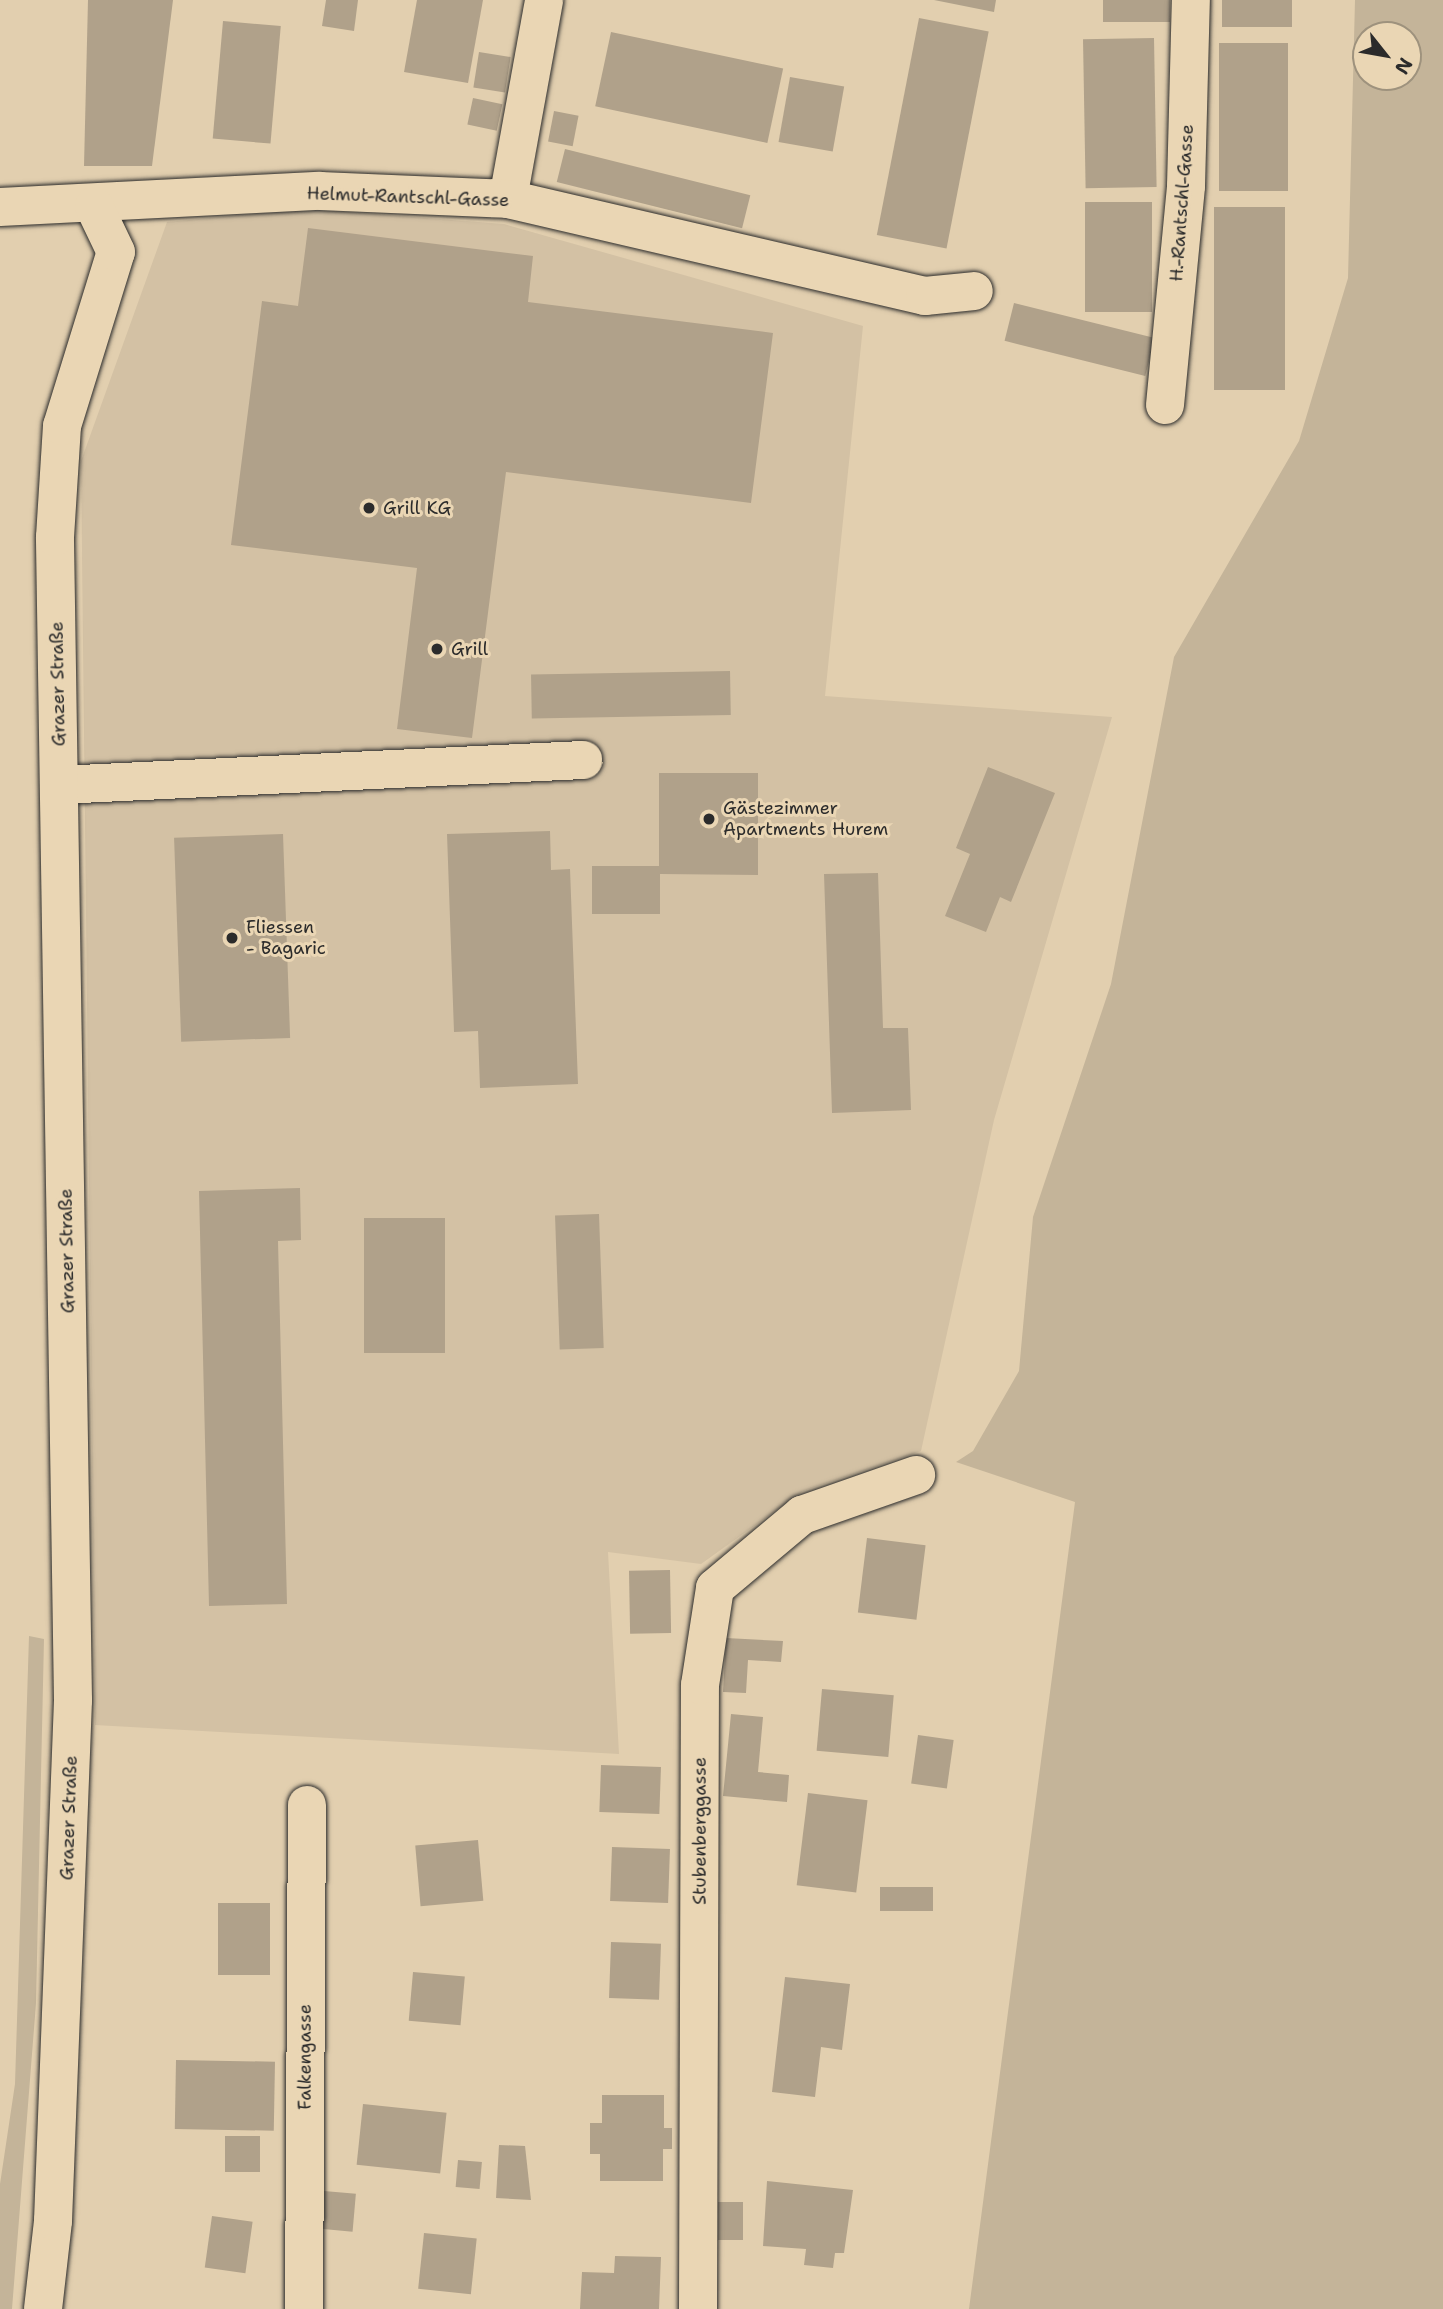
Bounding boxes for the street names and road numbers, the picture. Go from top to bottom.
street label: H.-Rantschl-Gasse [1166,124,1198,282]
street label: Helmut-Rantschl-Gasse [306,183,510,211]
street label: Grazer Straße [46,621,70,747]
street label: Grazer Straße [55,1188,79,1314]
street label: Grazer Straße [56,1755,82,1881]
street label: Stubenberggasse [689,1757,711,1905]
street label: Falkengasse [294,2004,316,2110]

